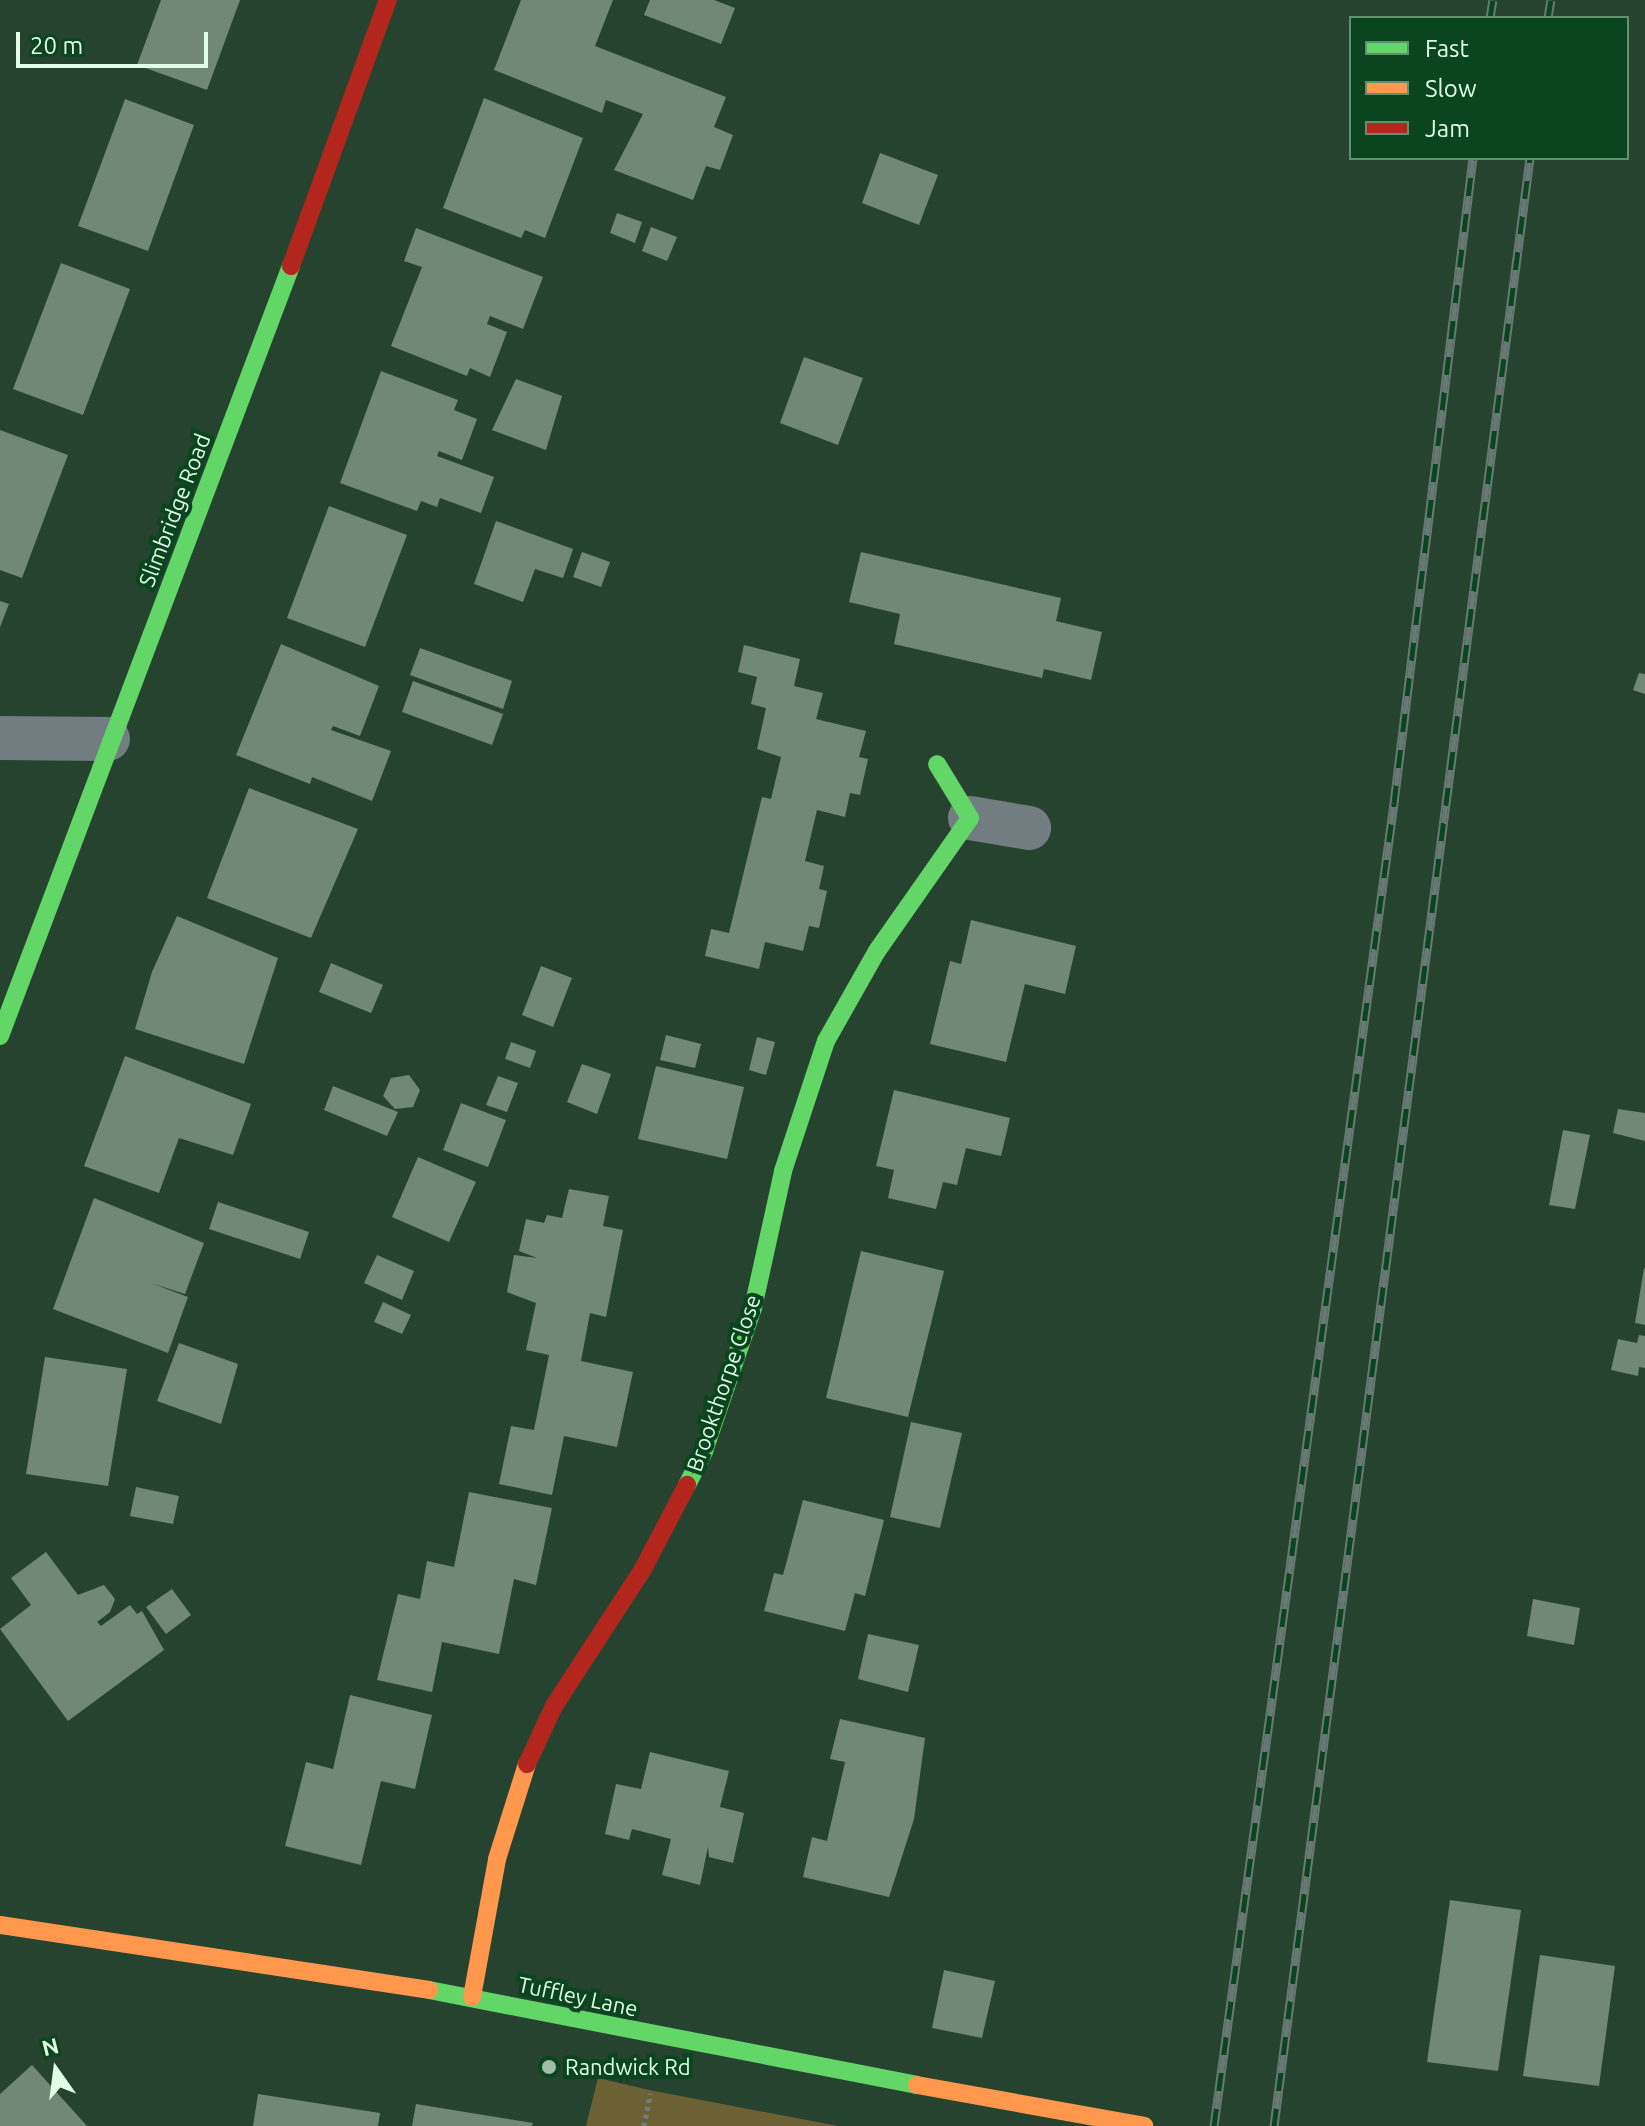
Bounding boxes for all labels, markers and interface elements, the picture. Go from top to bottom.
scale bar [20,16,212,66]
legend [1349,16,1629,160]
text: 20 m [30,32,83,59]
text: Fast [1425,35,1469,62]
text: Slow [1425,75,1477,102]
text: Jam [1425,115,1470,142]
street label: Slimbridge Road [133,430,215,590]
street label: Brookthorpe Close [680,1291,766,1475]
street label: Tuffley Lane [516,1970,640,2022]
north arrow [16,2030,96,2110]
text: N [39,2032,61,2060]
place label: Randwick Rd [565,2054,691,2080]
marker: Randwick Rd [540,2058,558,2076]

